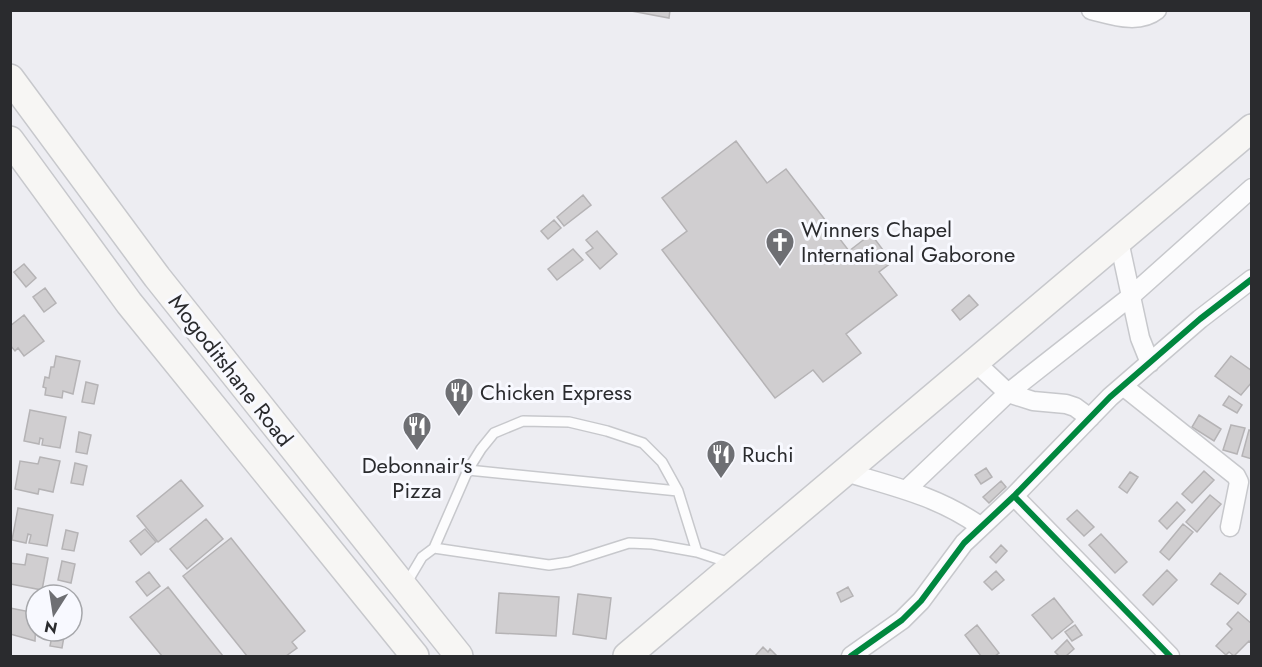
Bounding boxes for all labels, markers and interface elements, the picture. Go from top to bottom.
place label: Winners Chapel International Gaborone [801,213,1015,270]
church icon: Winners Chapel International Gaborone [764,226,796,268]
street label: Mogoditshane Road [161,287,301,453]
restaurant icon: Chicken Express [443,376,475,418]
place label: Chicken Express [480,376,632,408]
restaurant icon: Debonnair's Pizza [401,410,433,452]
restaurant icon: Ruchi [705,438,737,480]
place label: Ruchi [742,438,794,470]
place label: Debonnair's Pizza [362,449,472,506]
north arrow [24,583,84,643]
text: N [42,615,60,640]

